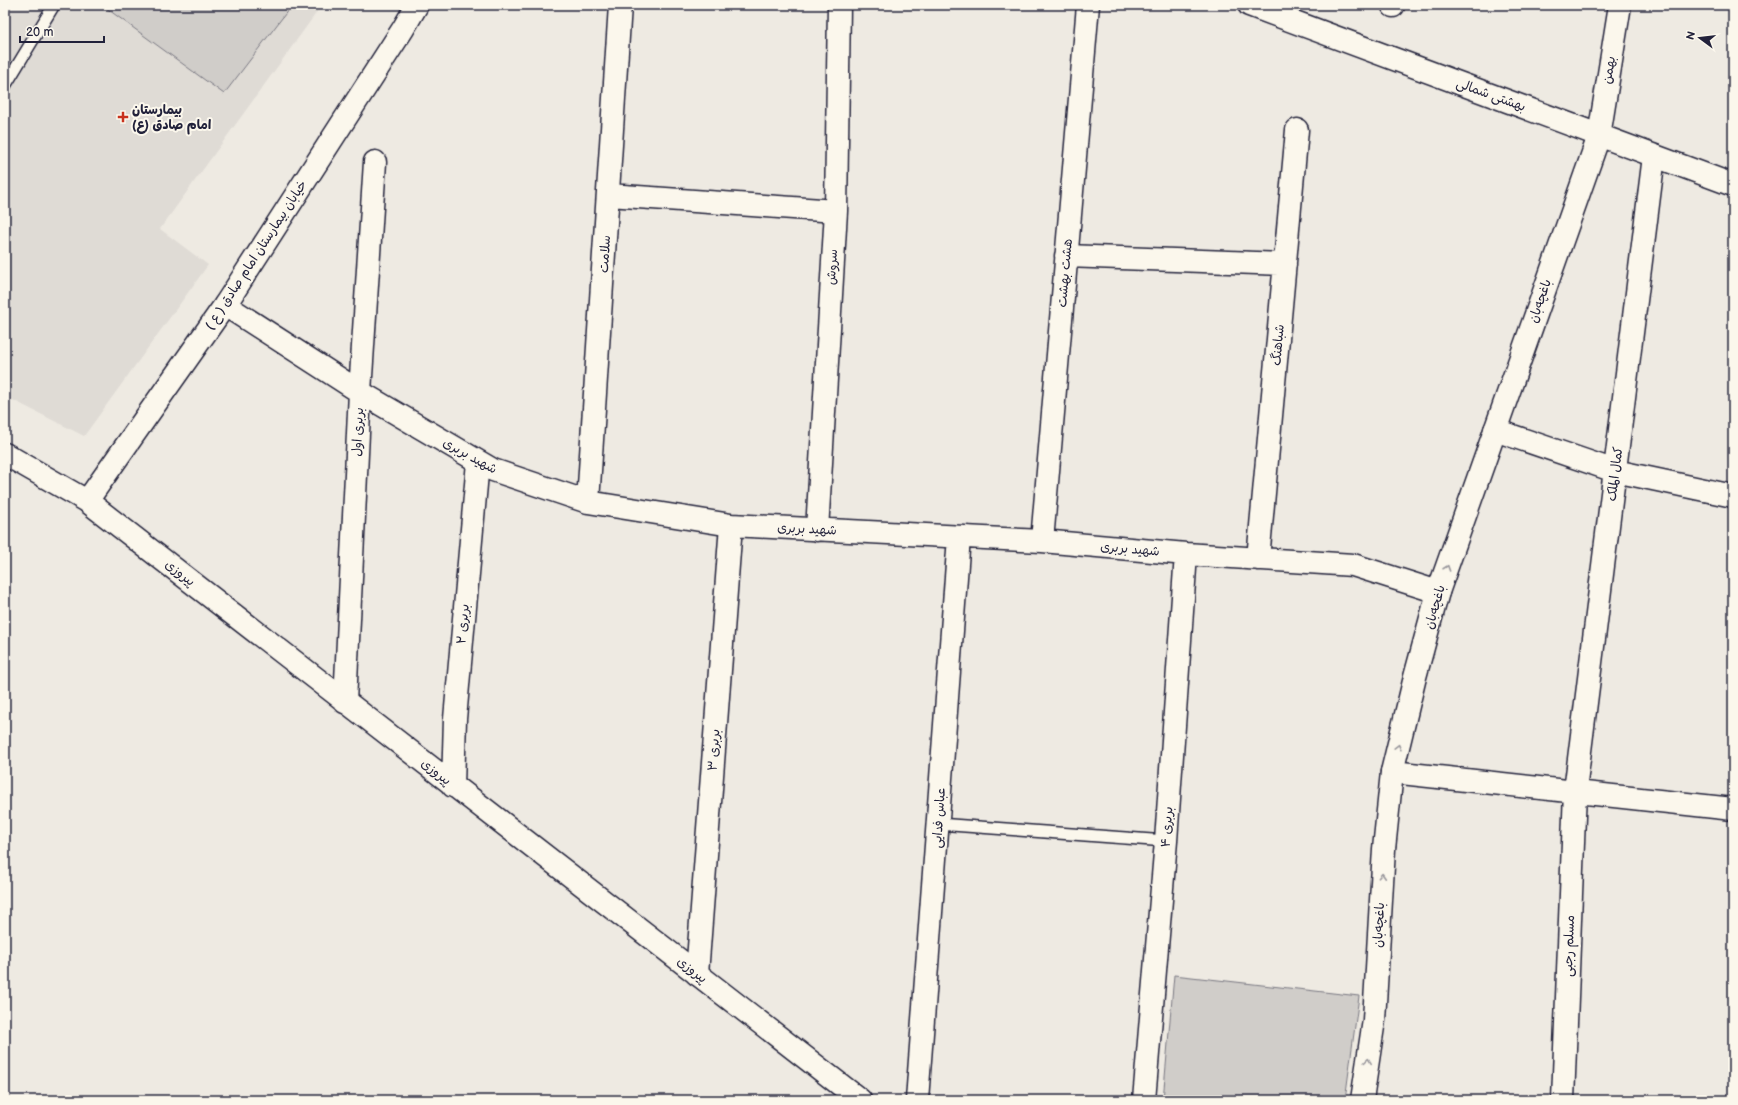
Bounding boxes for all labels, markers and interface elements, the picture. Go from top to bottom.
scale bar [20,18,104,44]
north arrow [1680,18,1720,58]
text: 20 m [26,25,53,40]
text: N [1683,30,1698,41]
street label: بهمن [1599,55,1619,85]
street label: بهشتی شمالی [1454,75,1528,116]
place label: بیمارستان امام صادق (ع) [132,102,211,135]
marker: بیمارستان امام صادق (ع) [117,111,129,123]
street label: خیابان بیمارستان امام صادق ( ع ) [202,177,312,334]
street label: سلامت [596,235,614,273]
street label: هشت بهشت [1054,238,1076,308]
street label: سروش [823,248,842,286]
street label: باغچه‌بان [1525,277,1555,325]
street label: شباهنگ [1268,324,1288,366]
street label: بربری اول [349,407,367,457]
street label: شهید بربری [440,435,500,477]
street label: کمال الملک [1604,445,1626,502]
street label: شهید بربری [777,519,837,539]
street label: شهید بربری [1100,538,1160,560]
street label: پیروزی [162,556,198,590]
one-way arrow [1442,564,1450,571]
street label: باغچه‌بان [1421,583,1449,631]
street label: بربری ۲ [453,603,473,645]
street label: بربری ۳ [705,728,723,772]
one-way arrow [1394,744,1402,751]
street label: پیروزی [418,755,454,789]
street label: عباس فدایی [929,787,950,849]
street label: بربری ۴ [1158,806,1176,848]
one-way arrow [1378,873,1387,879]
street label: باغچه‌بان [1370,902,1388,948]
street label: مسلم رجبی [1560,915,1580,977]
street label: پیروزی [674,953,710,987]
one-way arrow [1363,1058,1372,1064]

